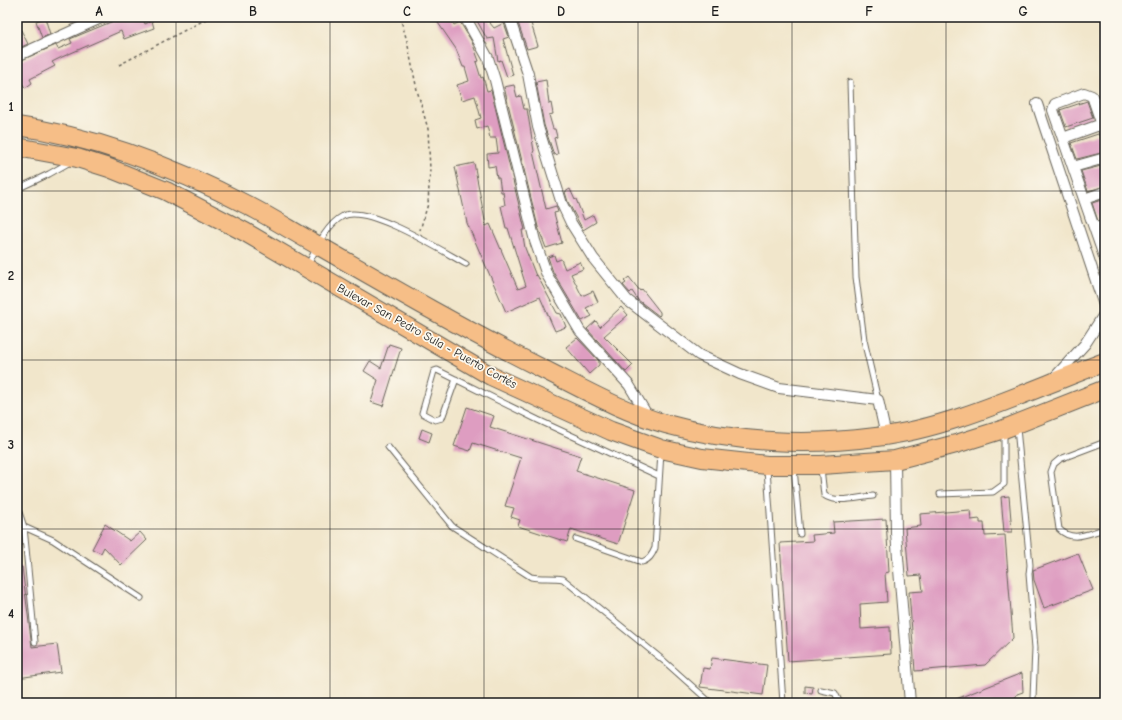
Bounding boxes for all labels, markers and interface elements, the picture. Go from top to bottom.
text: A [95,4,103,19]
text: B [249,4,257,19]
text: C [403,4,411,19]
text: D [557,4,565,19]
text: E [711,4,719,19]
text: F [865,4,873,19]
text: G [1018,4,1028,19]
text: 1 [8,99,14,114]
text: 2 [8,268,14,283]
street label: Bulevar San Pedro Sula - Puerto Cortés [335,281,519,391]
text: 3 [8,437,14,452]
text: 4 [8,606,14,621]

